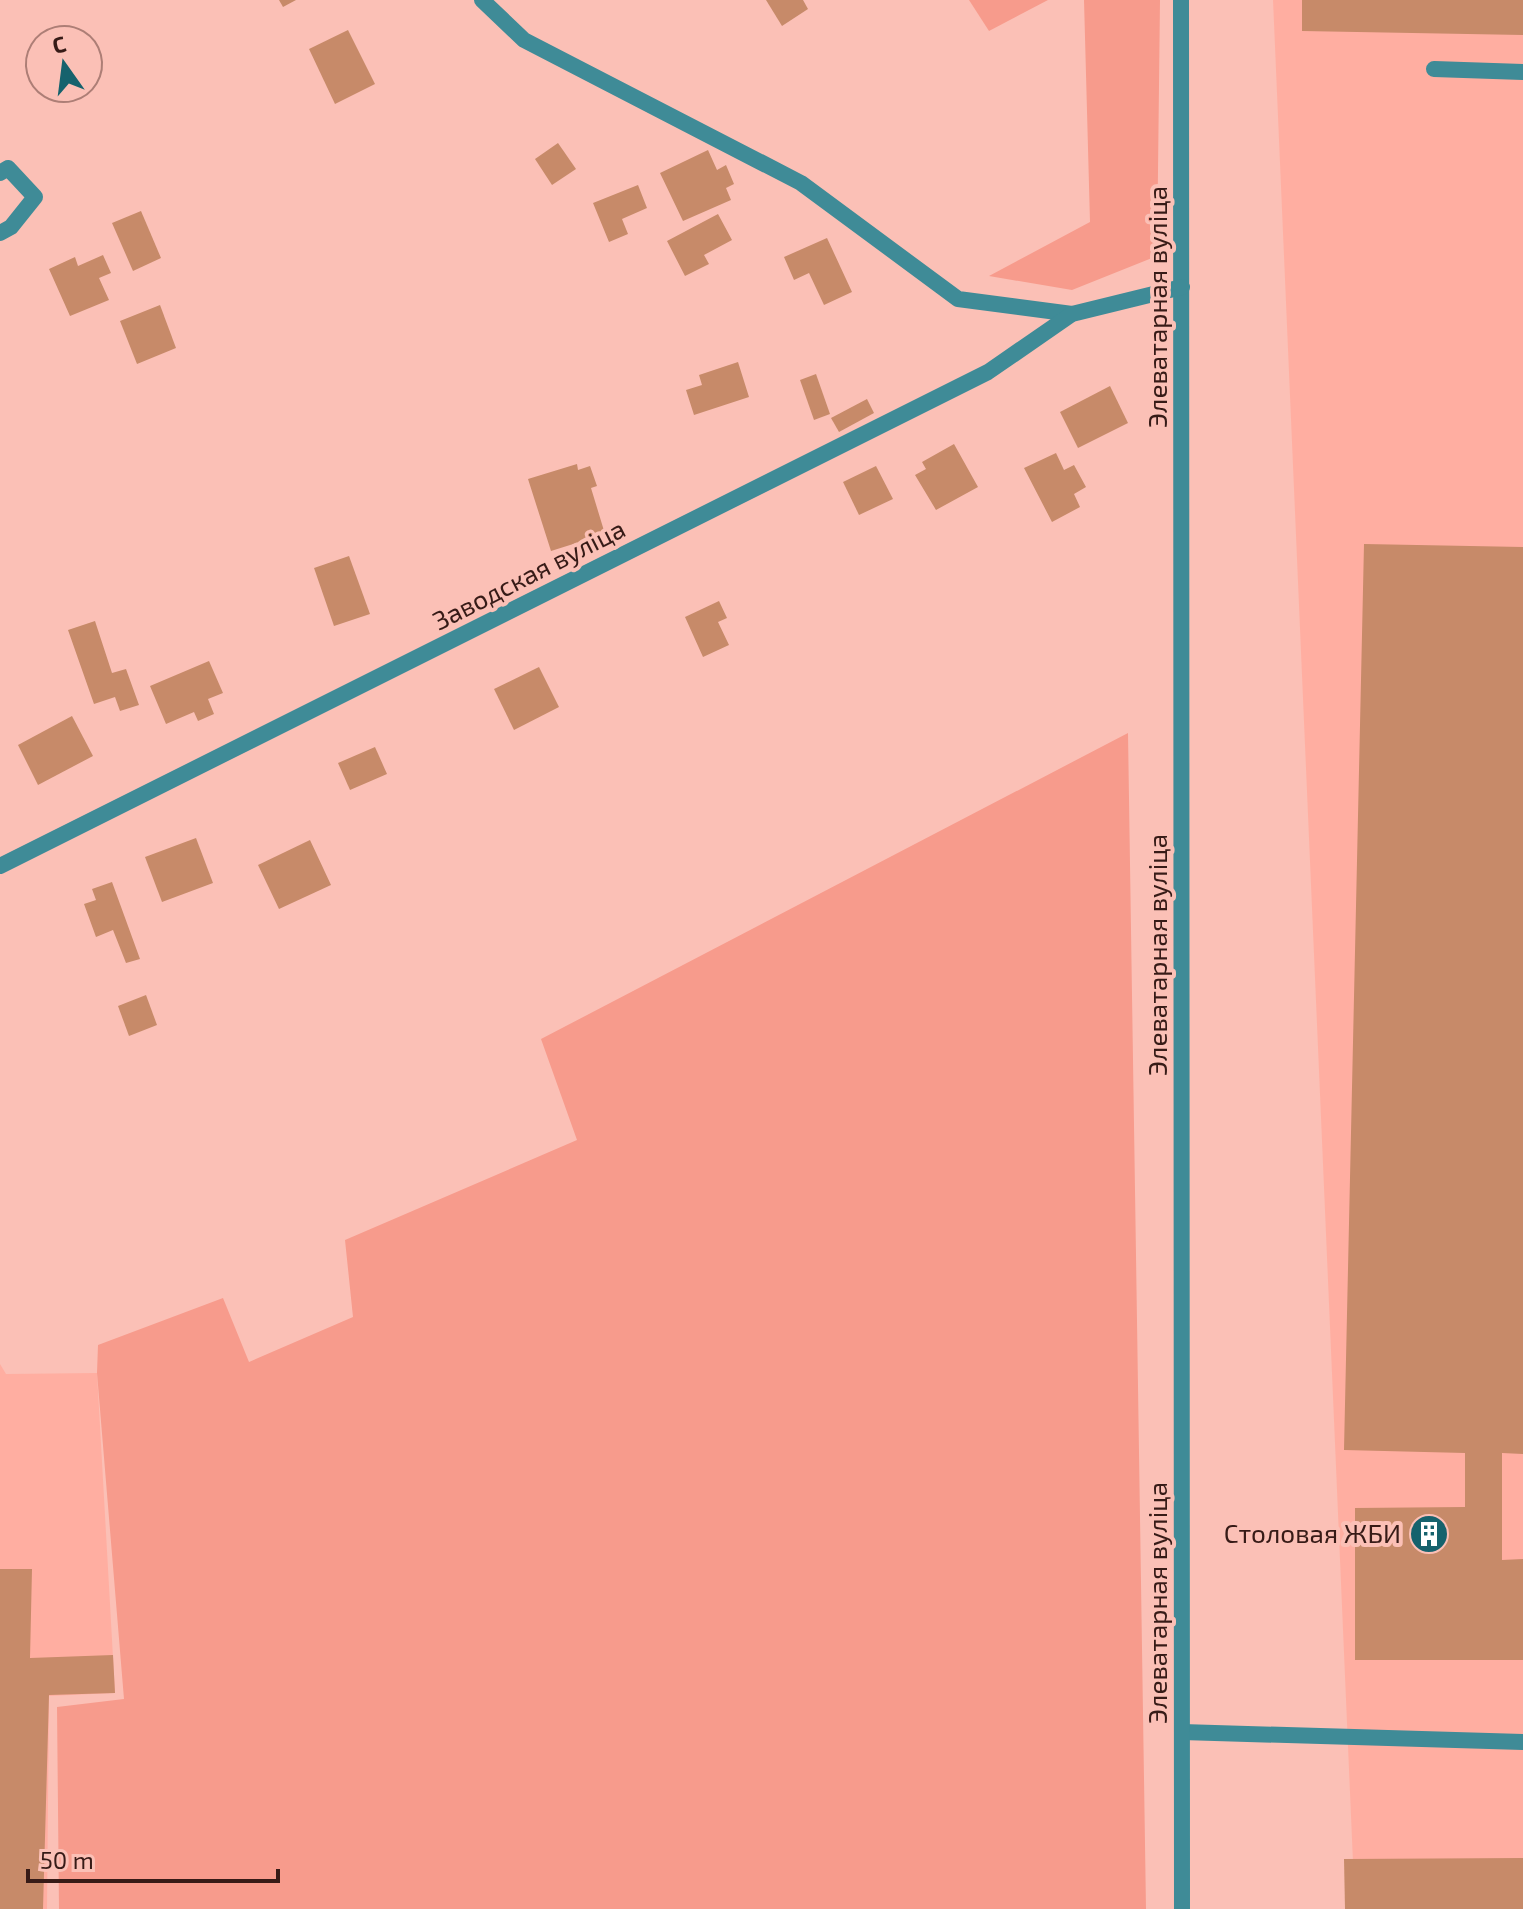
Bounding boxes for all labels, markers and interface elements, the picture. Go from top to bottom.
north arrow [24,24,104,104]
text: С [49,29,68,58]
street label: Элеватарная вуліца [1141,186,1173,428]
street label: Заводская вуліца [427,512,630,636]
street label: Элеватарная вуліца [1141,834,1173,1076]
street label: Элеватарная вуліца [1141,1482,1173,1724]
building icon: Столовая ЖБИ [1408,1513,1450,1555]
place label: Столовая ЖБИ [1224,1517,1401,1548]
scale bar [28,1833,278,1883]
text: 50 m [40,1845,94,1874]

